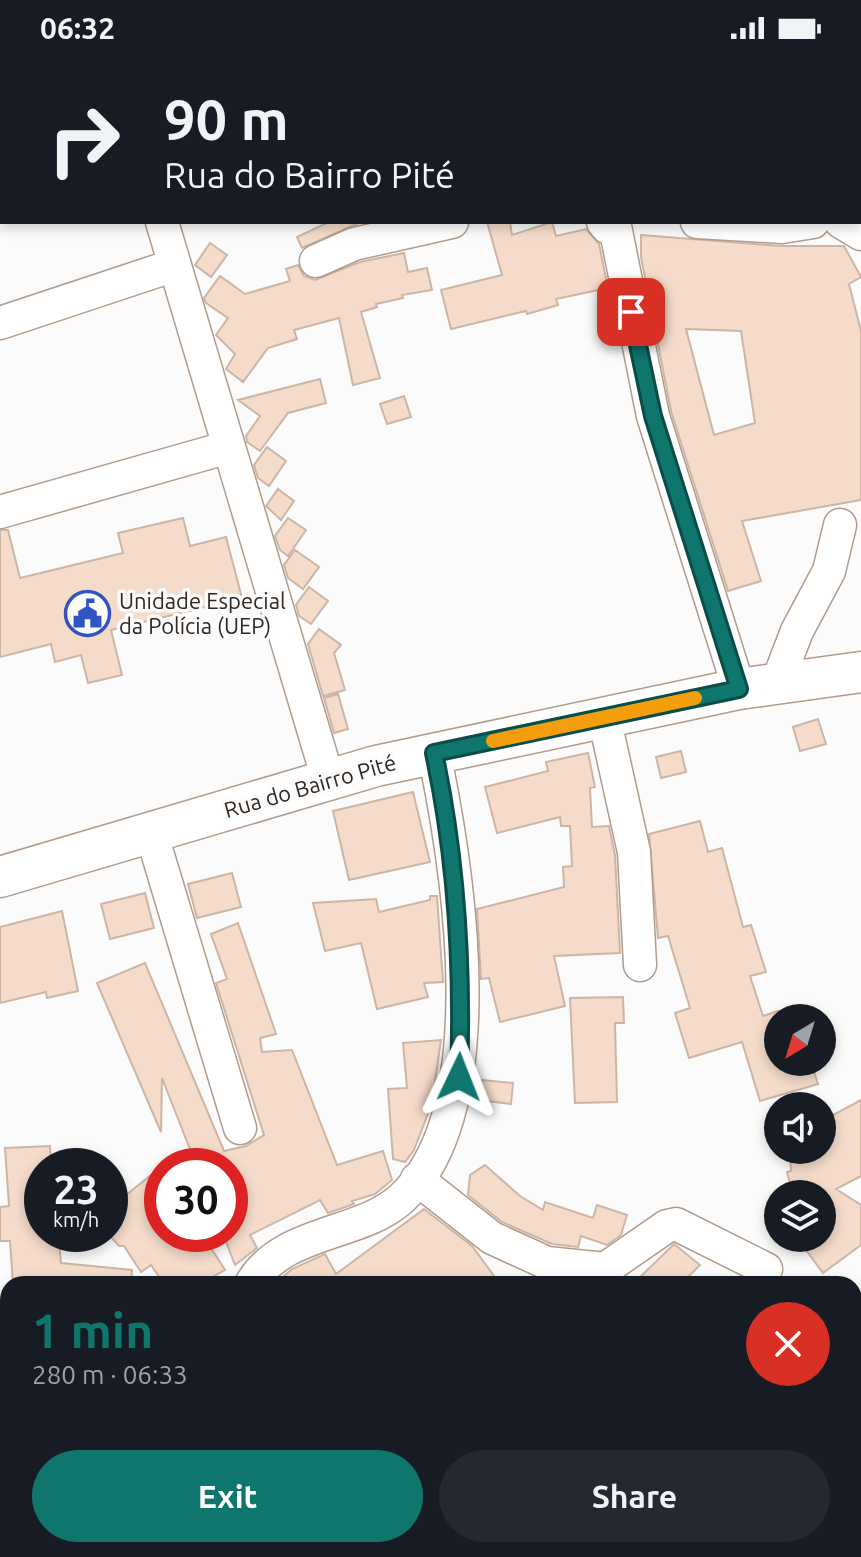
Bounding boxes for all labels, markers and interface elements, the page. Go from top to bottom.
text: 06:32 [40,11,115,45]
icon: right [32,88,136,192]
text: 90 m [164,88,289,151]
text: Rua do Bairro Pité [164,154,455,195]
pin [597,278,665,346]
icon: arrive [609,290,653,334]
place label: Unidade Especial da Polícia (UEP) [119,588,286,639]
public building icon: Unidade Especial da Polícia (UEP) [64,590,112,638]
street label: Rua do Bairro Pité [221,749,399,822]
north arrow [764,1004,836,1076]
map controls [764,1004,836,1252]
position arrow [417,1035,501,1119]
button: sound [764,1092,836,1164]
speed limit sign: 30 [144,1148,248,1252]
text: 23 [53,1167,99,1212]
button: layers [764,1180,836,1252]
text: km/h [53,1208,99,1231]
button: close [746,1302,830,1386]
text: 1 min [32,1303,153,1357]
text: 280 m · 06:33 [32,1360,188,1389]
button: Exit [32,1450,423,1542]
button: Share [439,1450,830,1542]

